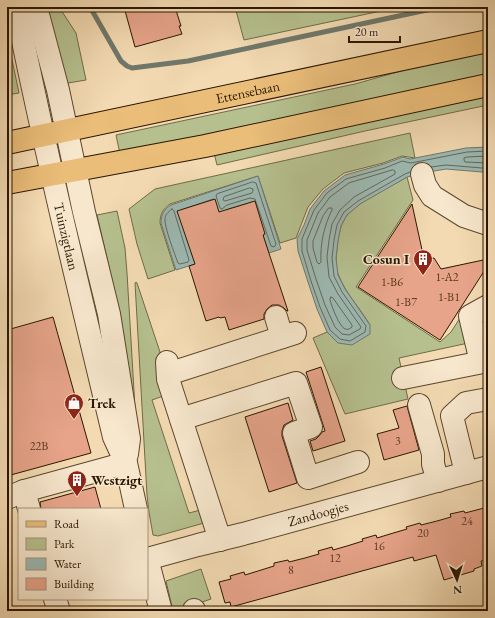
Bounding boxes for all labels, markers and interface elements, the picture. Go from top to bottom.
scale bar [349,18,400,44]
text: 20 m [355,24,379,40]
street label: Ettensebaan [214,76,282,107]
street label: Tuinzigtlaan [50,201,83,273]
building icon: Cosun I [412,248,434,276]
place label: Cosun I [363,250,409,268]
house number: 1-A2 [435,269,459,285]
house number: 1-B6 [381,274,403,290]
house number: 1-B1 [438,289,460,305]
house number: 1-B7 [395,294,417,310]
shop icon: Trek [63,392,85,420]
place label: Trek [88,394,116,412]
house number: 3 [395,433,401,449]
house number: 22B [30,438,48,454]
building icon: Westzigt [66,469,88,497]
place label: Westzigt [91,471,143,489]
street label: Zandoogjes [286,496,351,530]
legend [18,508,148,600]
house number: 24 [461,513,473,529]
text: Road [54,516,80,532]
house number: 20 [417,525,429,541]
text: Park [54,536,75,552]
house number: 16 [373,538,385,554]
house number: 12 [329,550,341,566]
text: Water [54,556,81,572]
north arrow [437,560,477,600]
house number: 8 [288,562,294,578]
text: Building [54,576,95,592]
text: N [453,583,463,597]

